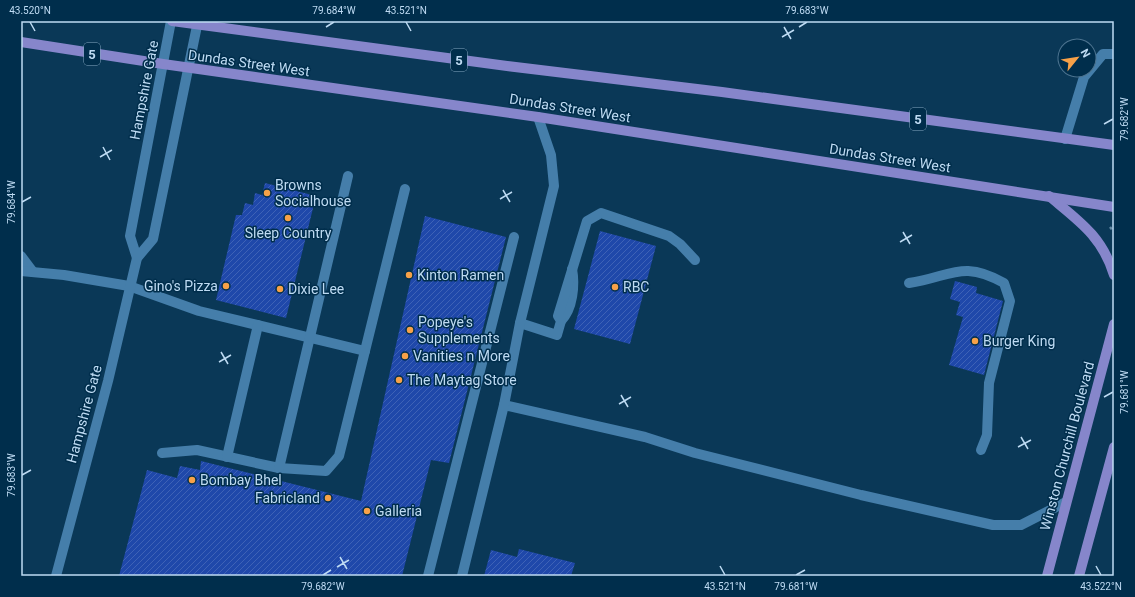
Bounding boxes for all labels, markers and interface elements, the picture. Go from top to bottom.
text: 43.520°N [9,5,51,16]
text: 79.684°W [312,5,356,16]
text: 43.521°N [385,5,427,16]
text: 79.683°W [785,5,829,16]
north arrow [1057,38,1097,78]
street label: Hampshire Gate [127,39,161,141]
road number: 5 [84,43,100,65]
street label: Dundas Street West [187,47,311,80]
text: N [1078,47,1093,60]
road number: 5 [451,49,467,71]
street label: Dundas Street West [508,91,632,126]
text: 79.682°W [1119,97,1130,141]
road number: 5 [910,108,926,130]
street label: Dundas Street West [828,141,952,176]
place label: Browns Socialhouse [275,177,351,209]
text: 79.684°W [6,180,17,224]
marker: Browns Socialhouse [262,188,272,198]
marker: Sleep Country [283,213,293,223]
place label: Sleep Country [245,225,332,241]
place label: Kinton Ramen [417,267,504,283]
marker: Kinton Ramen [404,270,414,280]
place label: Gino's Pizza [144,278,218,294]
place label: RBC [623,279,649,295]
marker: Gino's Pizza [221,281,231,291]
place label: Dixie Lee [288,281,344,297]
marker: RBC [610,282,620,292]
marker: Dixie Lee [275,284,285,294]
place label: Popeye's Supplements [418,314,500,346]
marker: Popeye's Supplements [405,325,415,335]
place label: Burger King [983,333,1055,349]
marker: Burger King [970,336,980,346]
place label: Vanities n More [413,348,510,364]
marker: Vanities n More [400,351,410,361]
street label: Winston Churchill Boulevard [1037,360,1097,532]
street label: Hampshire Gate [63,363,105,465]
text: 79.681°W [1119,370,1130,414]
place label: The Maytag Store [407,372,517,388]
marker: The Maytag Store [394,375,404,385]
text: 79.683°W [6,453,17,497]
place label: Bombay Bhel [200,472,282,488]
marker: Bombay Bhel [187,475,197,485]
place label: Fabricland [255,490,320,506]
marker: Fabricland [323,493,333,503]
place label: Galleria [375,503,422,519]
marker: Galleria [362,506,372,516]
text: 79.682°W [301,581,345,592]
text: 43.521°N [704,581,746,592]
text: 79.681°W [774,581,818,592]
text: 43.522°N [1080,581,1122,592]

